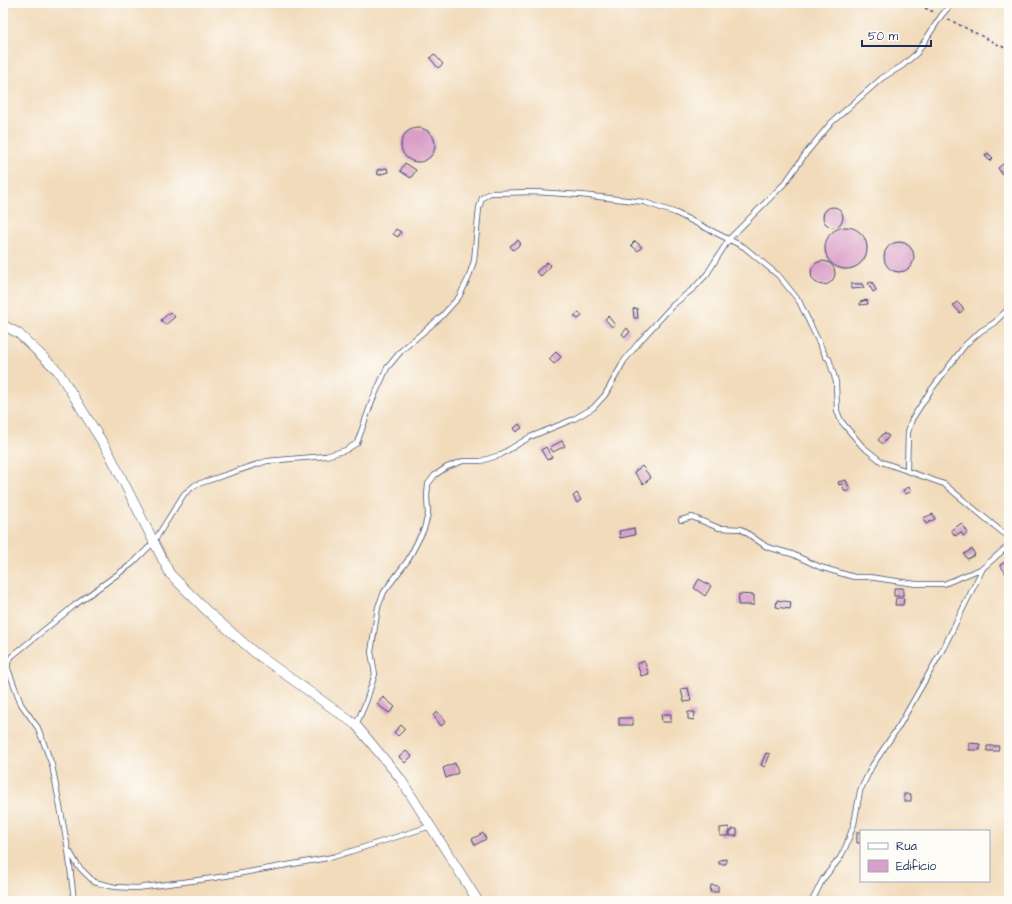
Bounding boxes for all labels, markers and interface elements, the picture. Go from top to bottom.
scale bar [862,22,931,48]
text: 50 m [868,28,899,45]
legend [860,830,990,882]
text: Rua [896,838,917,855]
text: Edifício [896,858,936,875]

